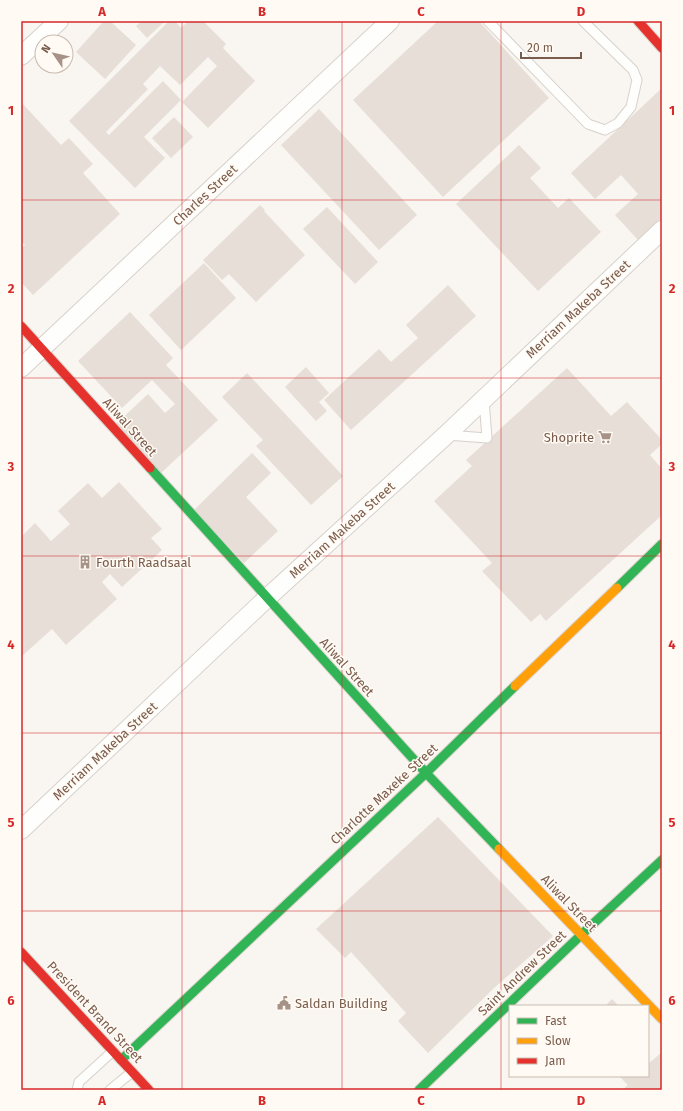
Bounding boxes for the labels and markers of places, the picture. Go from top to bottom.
supermarket icon: Shoprite [597,429,613,445]
place label: Shoprite [544,430,594,445]
building icon: Fourth Raadsaal [77,554,93,570]
place label: Fourth Raadsaal [96,555,191,570]
public building icon: Saldan Building [276,995,292,1011]
place label: Saldan Building [295,996,388,1011]

